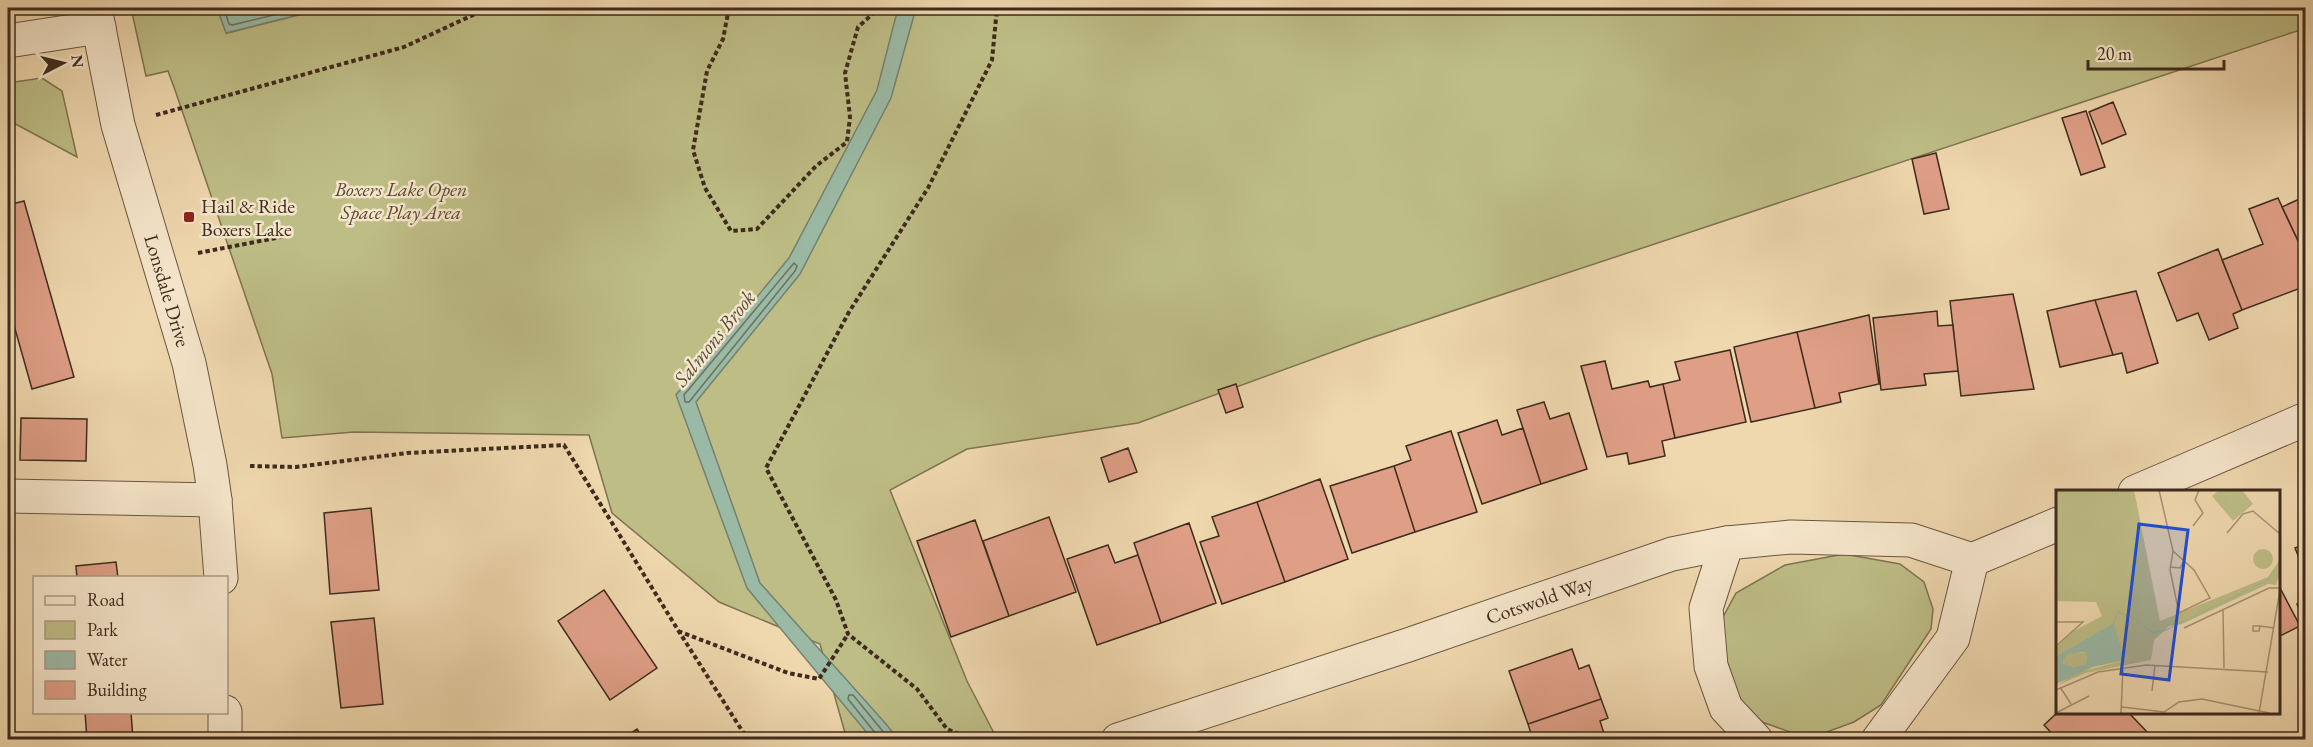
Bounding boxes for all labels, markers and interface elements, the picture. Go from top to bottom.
north arrow [33,33,93,93]
scale bar [2088,33,2224,71]
text: 20 m [2097,42,2132,65]
text: N [66,54,89,69]
park label: Boxers Lake Open Space Play Area [334,176,467,225]
place label: Hail & Ride Boxers Lake [201,193,295,242]
marker: Hail & Ride Boxers Lake [182,210,196,224]
street label: Lonsdale Drive [138,231,196,350]
water label: Salmons Brook [666,284,761,392]
inset map [2056,490,2280,714]
street label: Cotswold Way [1482,569,1596,630]
legend [33,576,228,714]
text: Road [87,588,126,611]
text: Park [87,618,118,641]
text: Water [87,648,128,671]
text: Building [87,678,147,701]

